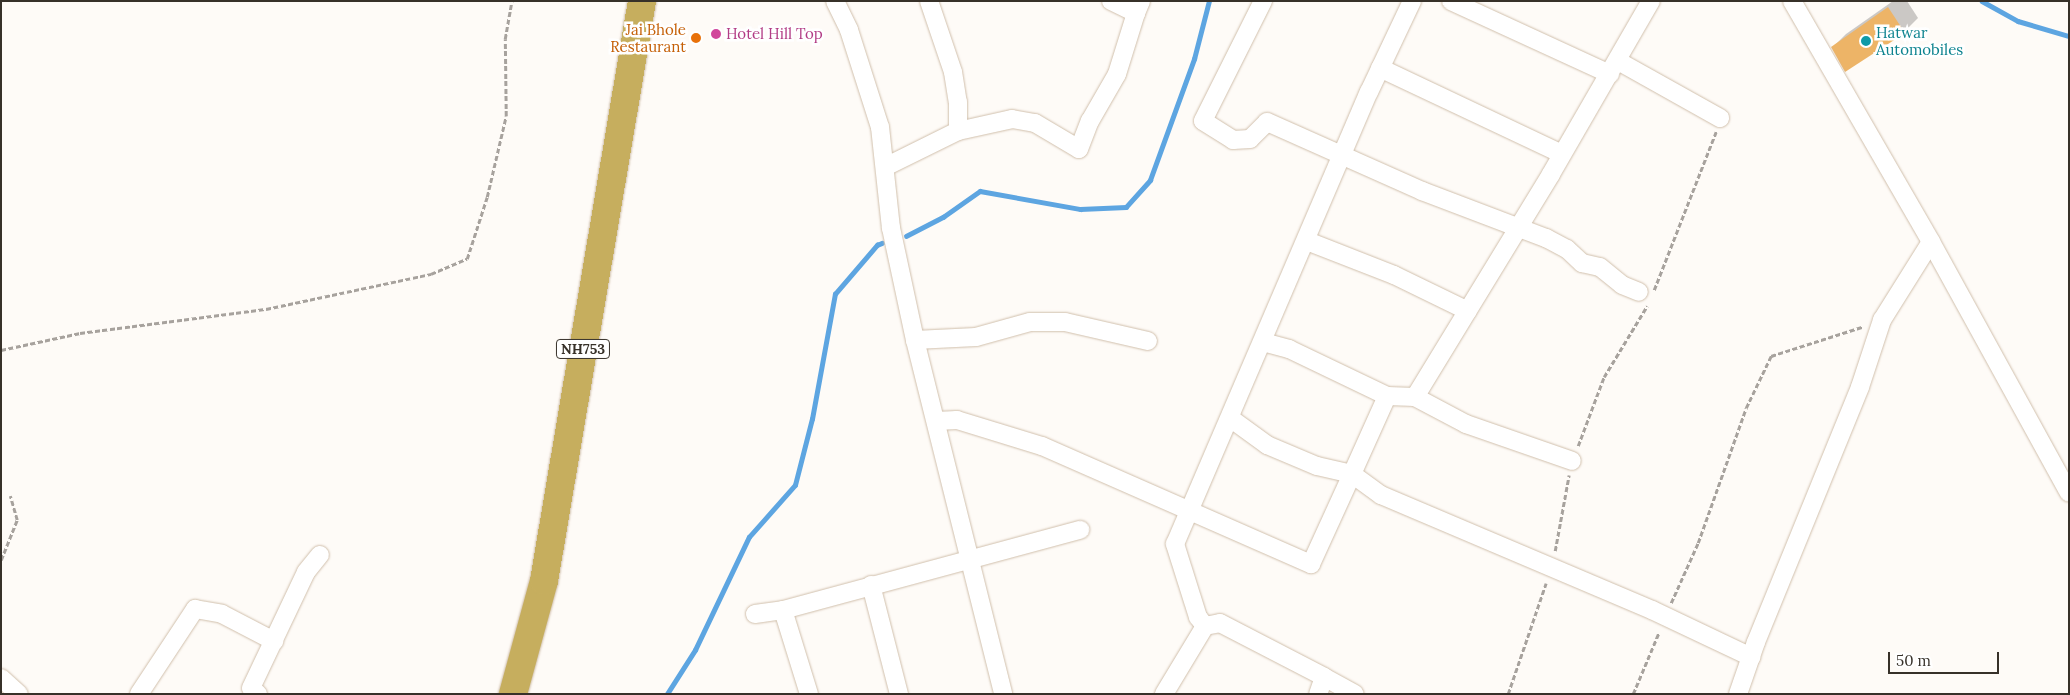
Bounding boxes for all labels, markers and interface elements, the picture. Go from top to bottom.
place label: Jai Bhole Restaurant [610,20,686,55]
place label: Hatwar Automobiles [1876,23,1963,58]
place label: Hotel Hill Top [726,25,823,43]
marker: Hotel Hill Top [710,28,722,40]
marker: Jai Bhole Restaurant [690,32,702,44]
marker: Hatwar Automobiles [1860,35,1872,47]
road number: NH753 [556,338,610,360]
scale bar [1890,642,2001,674]
text: 50 m [1896,651,1931,670]

